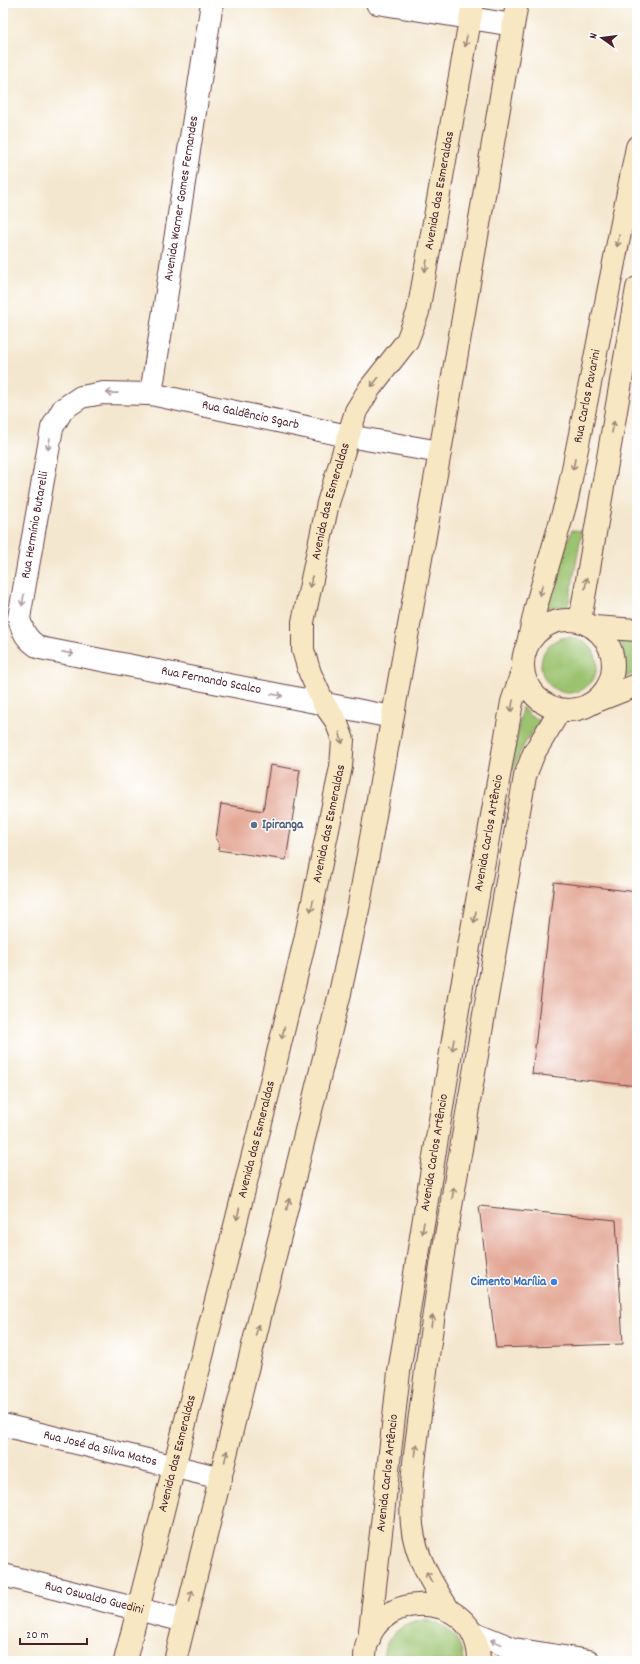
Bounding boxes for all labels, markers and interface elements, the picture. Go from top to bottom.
north arrow [582,18,622,58]
text: N [586,31,603,41]
one-way arrow [462,34,470,47]
street label: Avenida Warner Gomes Fernandes [159,114,204,282]
street label: Avenida das Esmeraldas [420,130,460,251]
one-way arrow [614,234,622,247]
one-way arrow [422,259,430,272]
street label: Rua Carlos Pavarini [569,347,606,445]
one-way arrow [371,376,379,387]
one-way arrow [106,389,119,397]
street label: Rua Galdêncio Sgarb [200,396,301,435]
one-way arrow [609,421,617,434]
one-way arrow [45,437,53,450]
street label: Avenida das Esmeraldas [307,440,355,562]
one-way arrow [570,457,578,470]
street label: Rua Hermínio Butarelli [17,469,54,580]
one-way arrow [307,575,315,588]
one-way arrow [583,576,591,589]
one-way arrow [537,583,544,596]
one-way arrow [18,593,26,606]
one-way arrow [61,649,74,657]
street label: Rua Fernando Scalco [159,662,263,700]
one-way arrow [271,691,284,699]
one-way arrow [507,699,515,712]
one-way arrow [338,731,346,744]
street label: Avenida das Esmeraldas [308,763,351,884]
street label: Avenida Carlos Artêncio [469,773,509,893]
place label: Ipiranga [262,816,304,835]
marker: Ipiranga [249,820,259,830]
one-way arrow [307,900,315,913]
one-way arrow [470,910,478,923]
one-way arrow [278,1026,286,1039]
one-way arrow [448,1038,456,1051]
street label: Avenida das Esmeraldas [233,1079,280,1200]
street label: Avenida Carlos Artêncio [416,1092,454,1213]
one-way arrow [449,1187,457,1200]
one-way arrow [285,1198,293,1211]
one-way arrow [234,1207,242,1220]
one-way arrow [418,1222,426,1235]
place label: Cimento Marília [470,1273,547,1292]
marker: Cimento Marília [549,1277,559,1287]
one-way arrow [428,1315,436,1328]
one-way arrow [254,1324,262,1337]
street label: Avenida das Esmeraldas [153,1393,201,1514]
street label: Avenida Carlos Artêncio [372,1413,404,1533]
street label: Rua José da Silva Matos [41,1426,159,1472]
one-way arrow [412,1444,420,1457]
one-way arrow [223,1450,231,1463]
one-way arrow [425,1571,432,1583]
street label: Rua Oswaldo Guedini [43,1576,146,1620]
one-way arrow [188,1590,196,1603]
scale bar [20,1620,87,1646]
text: 20 m [26,1627,49,1644]
one-way arrow [491,1638,503,1645]

